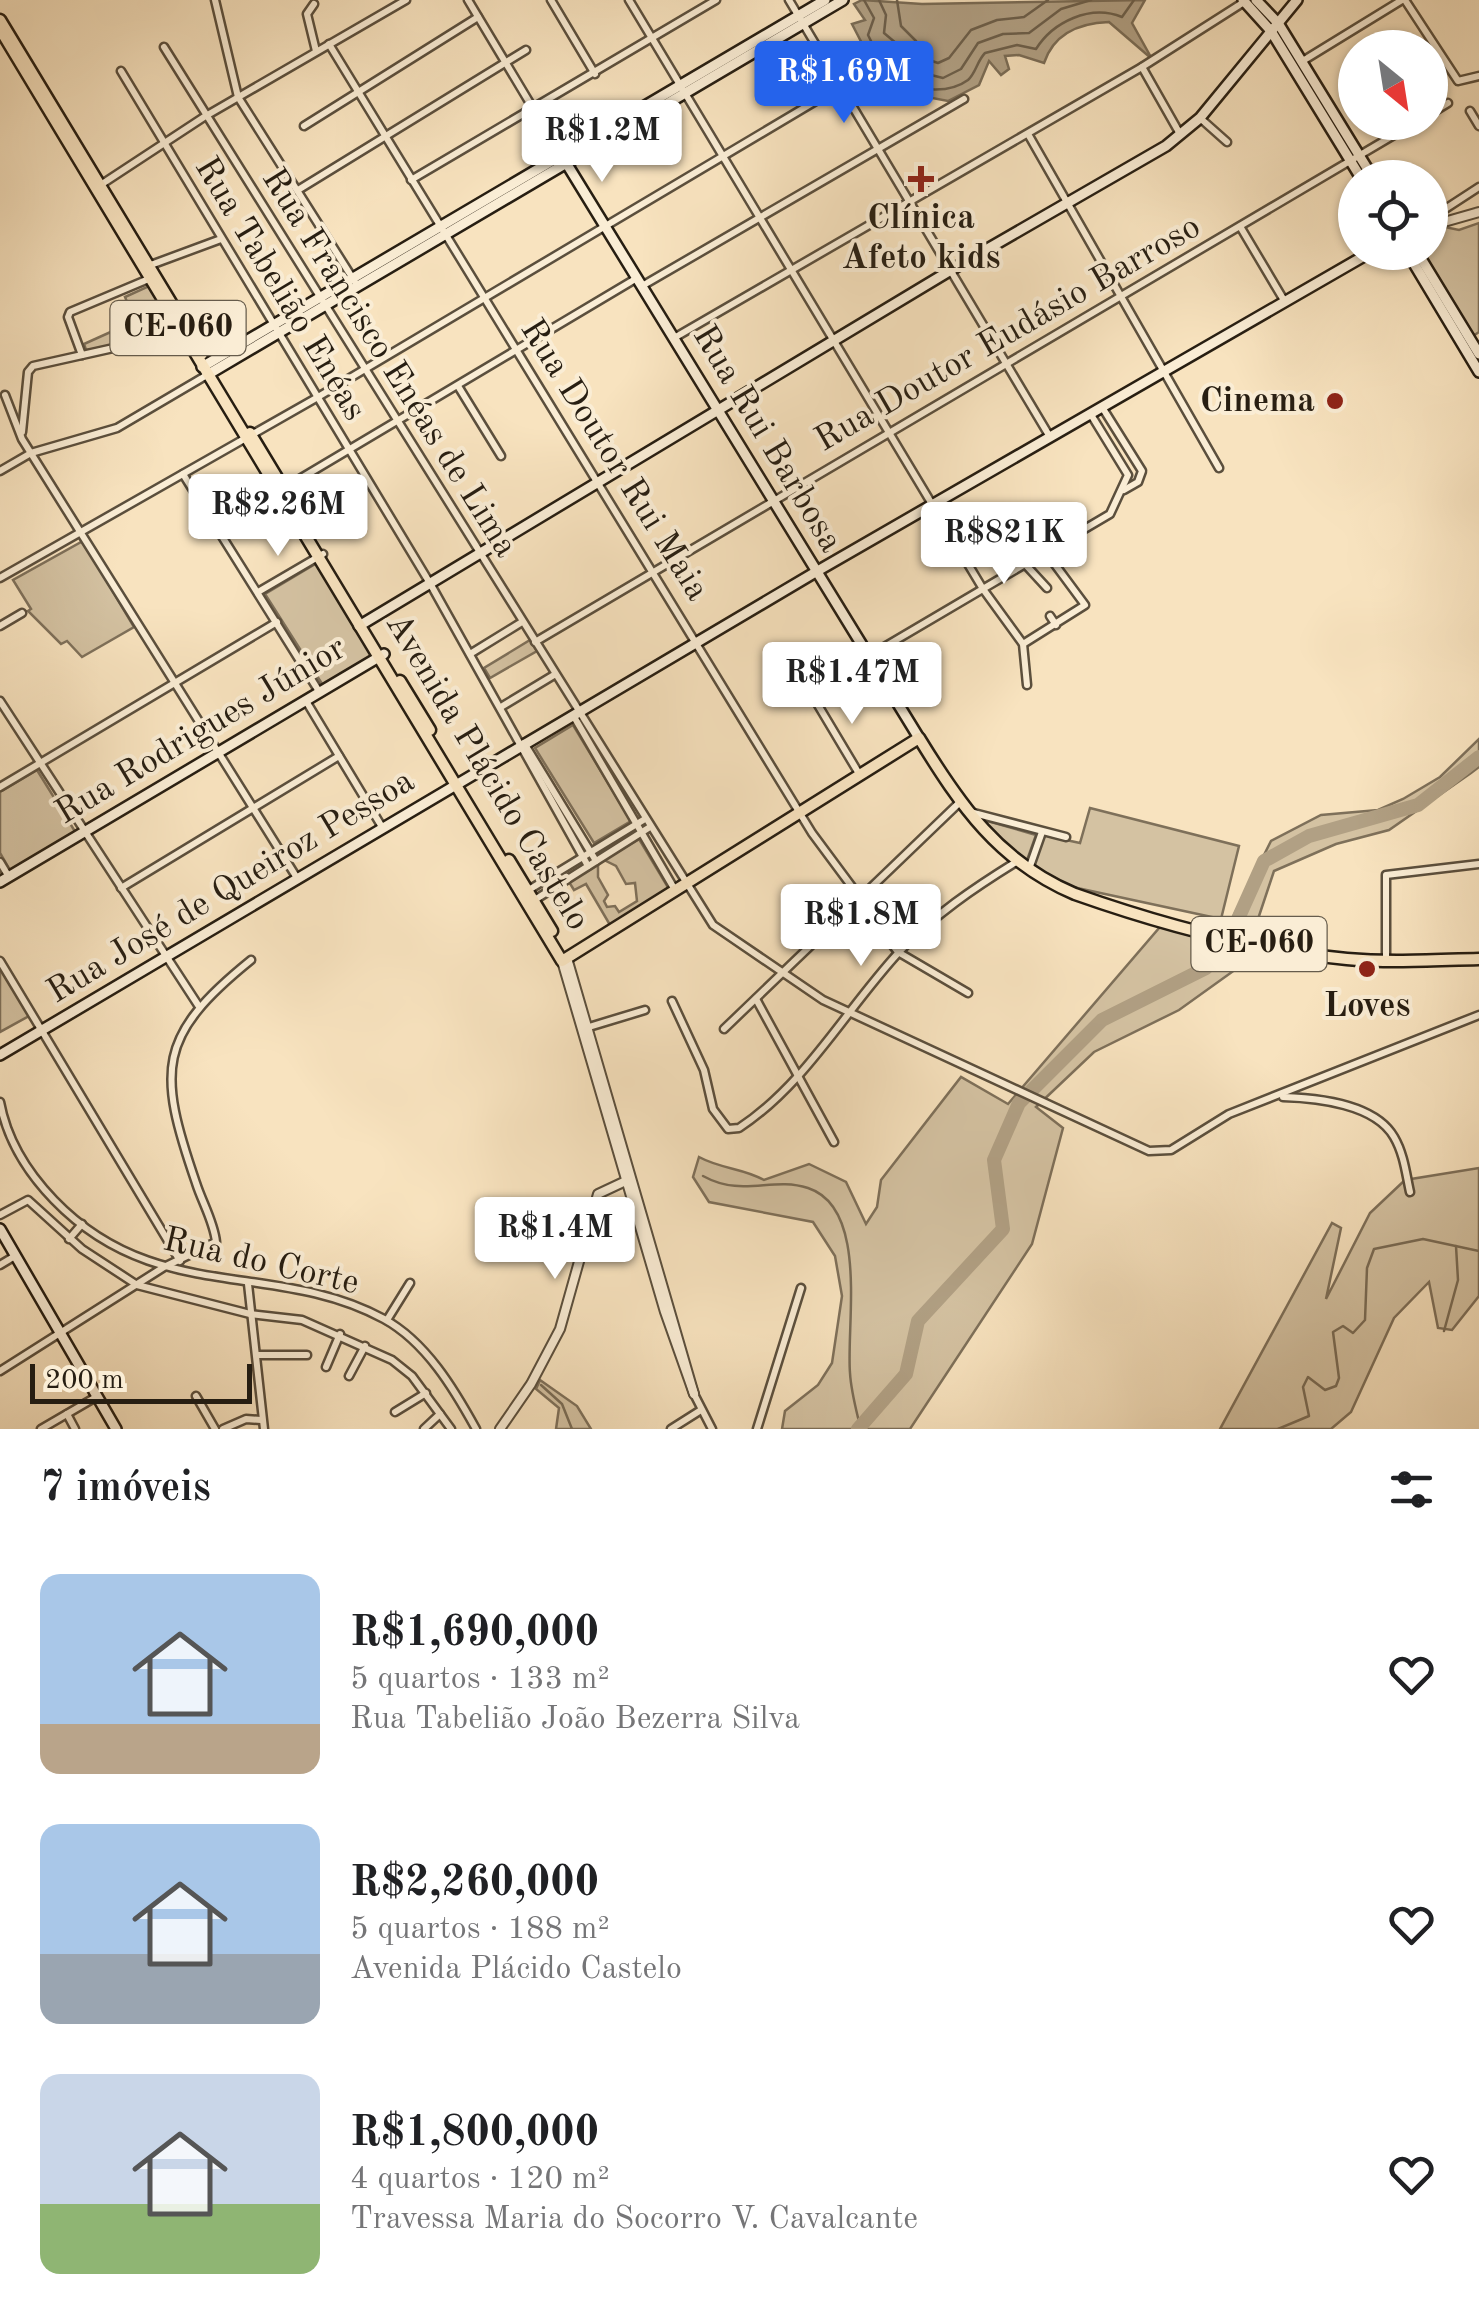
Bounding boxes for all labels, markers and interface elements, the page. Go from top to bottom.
north arrow [1338,30,1448,140]
map controls [1338,30,1448,270]
pin: R$1.69M [752,41,936,126]
text: R$1.69M [776,57,912,89]
pin: R$1.2M [521,100,683,185]
text: R$1.2M [544,116,660,148]
street label: Rua Tabelião Enéas [188,151,372,427]
button: locate [1338,160,1448,270]
street label: Rua Francisco Enéas de Lima [255,163,523,563]
marker: Clínica Afeto kids [908,166,934,192]
place label: Clínica Afeto kids [841,201,1001,276]
street label: Rua Doutor Eudásio Barroso [810,209,1206,459]
road number: CE-060 [110,301,246,355]
street label: Rua Doutor Rui Maia [513,313,715,607]
street label: Rua Rui Barbosa [686,320,848,558]
place label: Cinema [1200,384,1315,419]
marker: Cinema [1324,390,1346,412]
pin: R$2.26M [186,474,370,559]
text: R$2.26M [210,490,346,522]
pin: R$821K [923,502,1085,587]
text: R$821K [943,518,1065,550]
street label: Avenida Plácido Castelo [379,607,595,937]
street label: Rua Rodrigues Júnior [50,631,352,831]
pin: R$1.47M [760,642,944,727]
text: R$1.47M [784,658,920,690]
street label: Rua José de Queiroz Pessoa [41,764,421,1010]
pin: R$1.8M [780,884,942,969]
text: R$1.8M [803,900,919,932]
road number: CE-060 [1192,917,1326,971]
marker: Loves [1356,958,1378,980]
place label: Loves [1323,989,1411,1024]
pin: R$1.4M [474,1197,636,1282]
text: R$1.4M [497,1213,613,1245]
street label: Rua do Corte [160,1222,362,1302]
scale bar [30,1359,252,1404]
text: 200 m [45,1367,124,1395]
icon: filters [1384,1462,1439,1517]
text: 7 imóveis [40,1468,211,1510]
text: R$1,690,000 [350,1613,599,1655]
icon: home [120,1614,240,1734]
icon: heart [1384,1647,1439,1702]
text: 5 quartos · 133 m² [350,1664,610,1696]
text: Rua Tabelião João Bezerra Silva [350,1704,800,1736]
text: R$2,260,000 [350,1863,599,1905]
icon: home [120,1864,240,1984]
icon: heart [1384,1897,1439,1952]
text: 5 quartos · 188 m² [350,1914,610,1946]
text: Avenida Plácido Castelo [350,1954,682,1986]
text: R$1,800,000 [350,2113,599,2155]
icon: home [120,2114,240,2234]
icon: heart [1384,2147,1439,2202]
text: 4 quartos · 120 m² [350,2164,610,2196]
text: Travessa Maria do Socorro V. Cavalcante [350,2204,918,2236]

